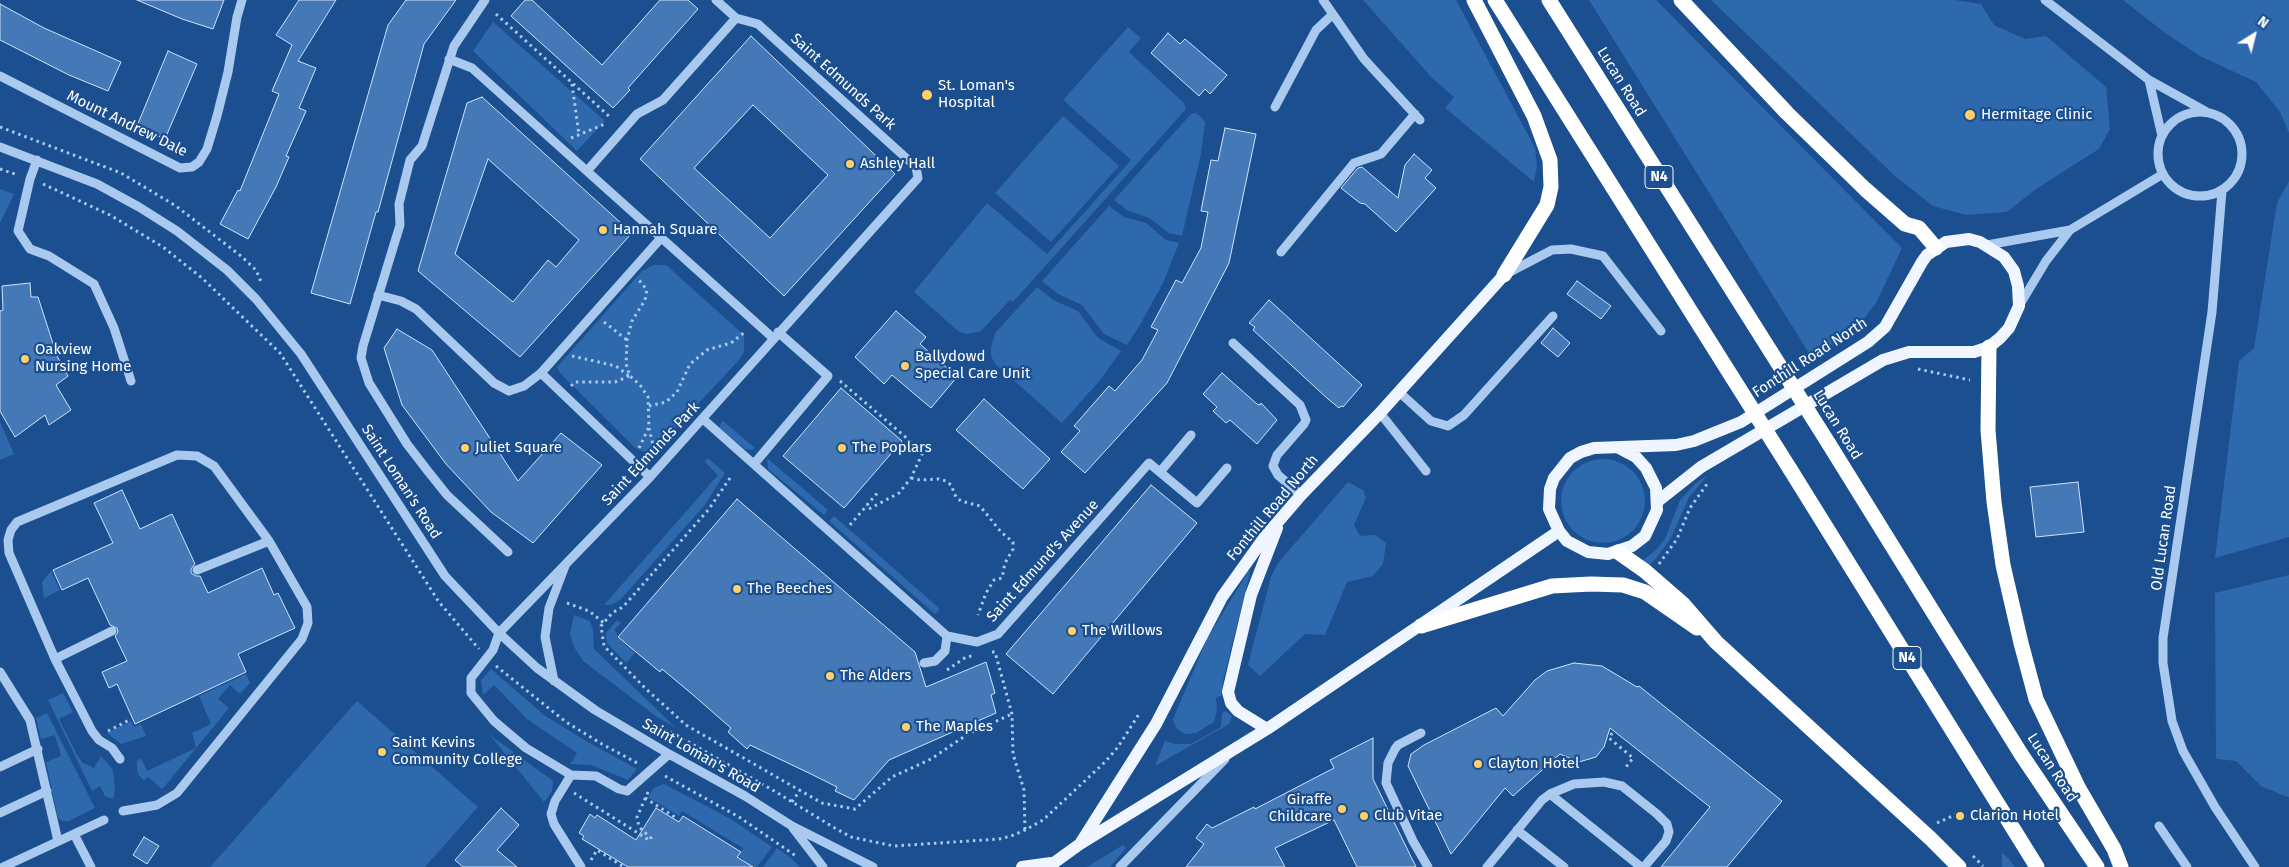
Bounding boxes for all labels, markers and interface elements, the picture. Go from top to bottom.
north arrow [2229,10,2279,60]
text: N [2254,13,2272,32]
street label: Saint Edmunds Park [787,30,899,134]
street label: Lucan Road [1593,44,1649,120]
place label: St. Loman's Hospital [938,77,1015,112]
street label: Mount Andrew Dale [64,87,190,161]
marker: St. Loman's Hospital [920,88,934,102]
place label: Hermitage Clinic [1981,106,2092,124]
marker: Hermitage Clinic [1963,108,1977,122]
place label: Ashley Hall [860,155,935,173]
marker: Ashley Hall [844,158,856,170]
road number: N4 [1645,166,1673,188]
place label: Hannah Square [613,221,717,239]
marker: Hannah Square [597,224,609,236]
street label: Fonthill Road North [1749,314,1871,402]
place label: Oakview Nursing Home [35,341,131,376]
place label: Ballydowd Special Care Unit [915,348,1030,383]
marker: Oakview Nursing Home [19,353,31,365]
marker: Ballydowd Special Care Unit [899,360,911,372]
street label: Lucan Road [1809,387,1865,463]
street label: Saint Edmunds Park [598,398,704,510]
street label: Saint Loman's Road [357,421,445,543]
place label: Juliet Square [475,439,562,457]
place label: The Poplars [852,439,932,457]
marker: Juliet Square [459,442,471,454]
marker: The Poplars [836,442,848,454]
street label: Fonthill Road North [1223,451,1323,565]
street label: Old Lucan Road [2148,484,2180,592]
street label: Saint Edmund's Avenue [983,496,1103,626]
place label: The Beeches [747,580,832,598]
marker: The Beeches [731,583,743,595]
place label: The Willows [1082,622,1163,640]
marker: The Willows [1066,625,1078,637]
road number: N4 [1893,646,1921,670]
place label: The Alders [840,667,911,685]
marker: The Alders [824,670,836,682]
street label: Saint Loman's Road [639,715,763,797]
place label: The Maples [916,718,993,736]
marker: The Maples [900,721,912,733]
street label: Lucan Road [2023,730,2081,806]
place label: Saint Kevins Community College [392,734,522,769]
marker: Saint Kevins Community College [376,746,388,758]
place label: Clayton Hotel [1488,755,1579,773]
marker: Clayton Hotel [1472,758,1484,770]
place label: Giraffe Childcare [1269,791,1332,826]
marker: Giraffe Childcare [1336,803,1348,815]
place label: Club Vitae [1374,807,1442,825]
place label: Clarion Hotel [1970,807,2059,825]
marker: Club Vitae [1358,810,1370,822]
marker: Clarion Hotel [1954,810,1966,822]

